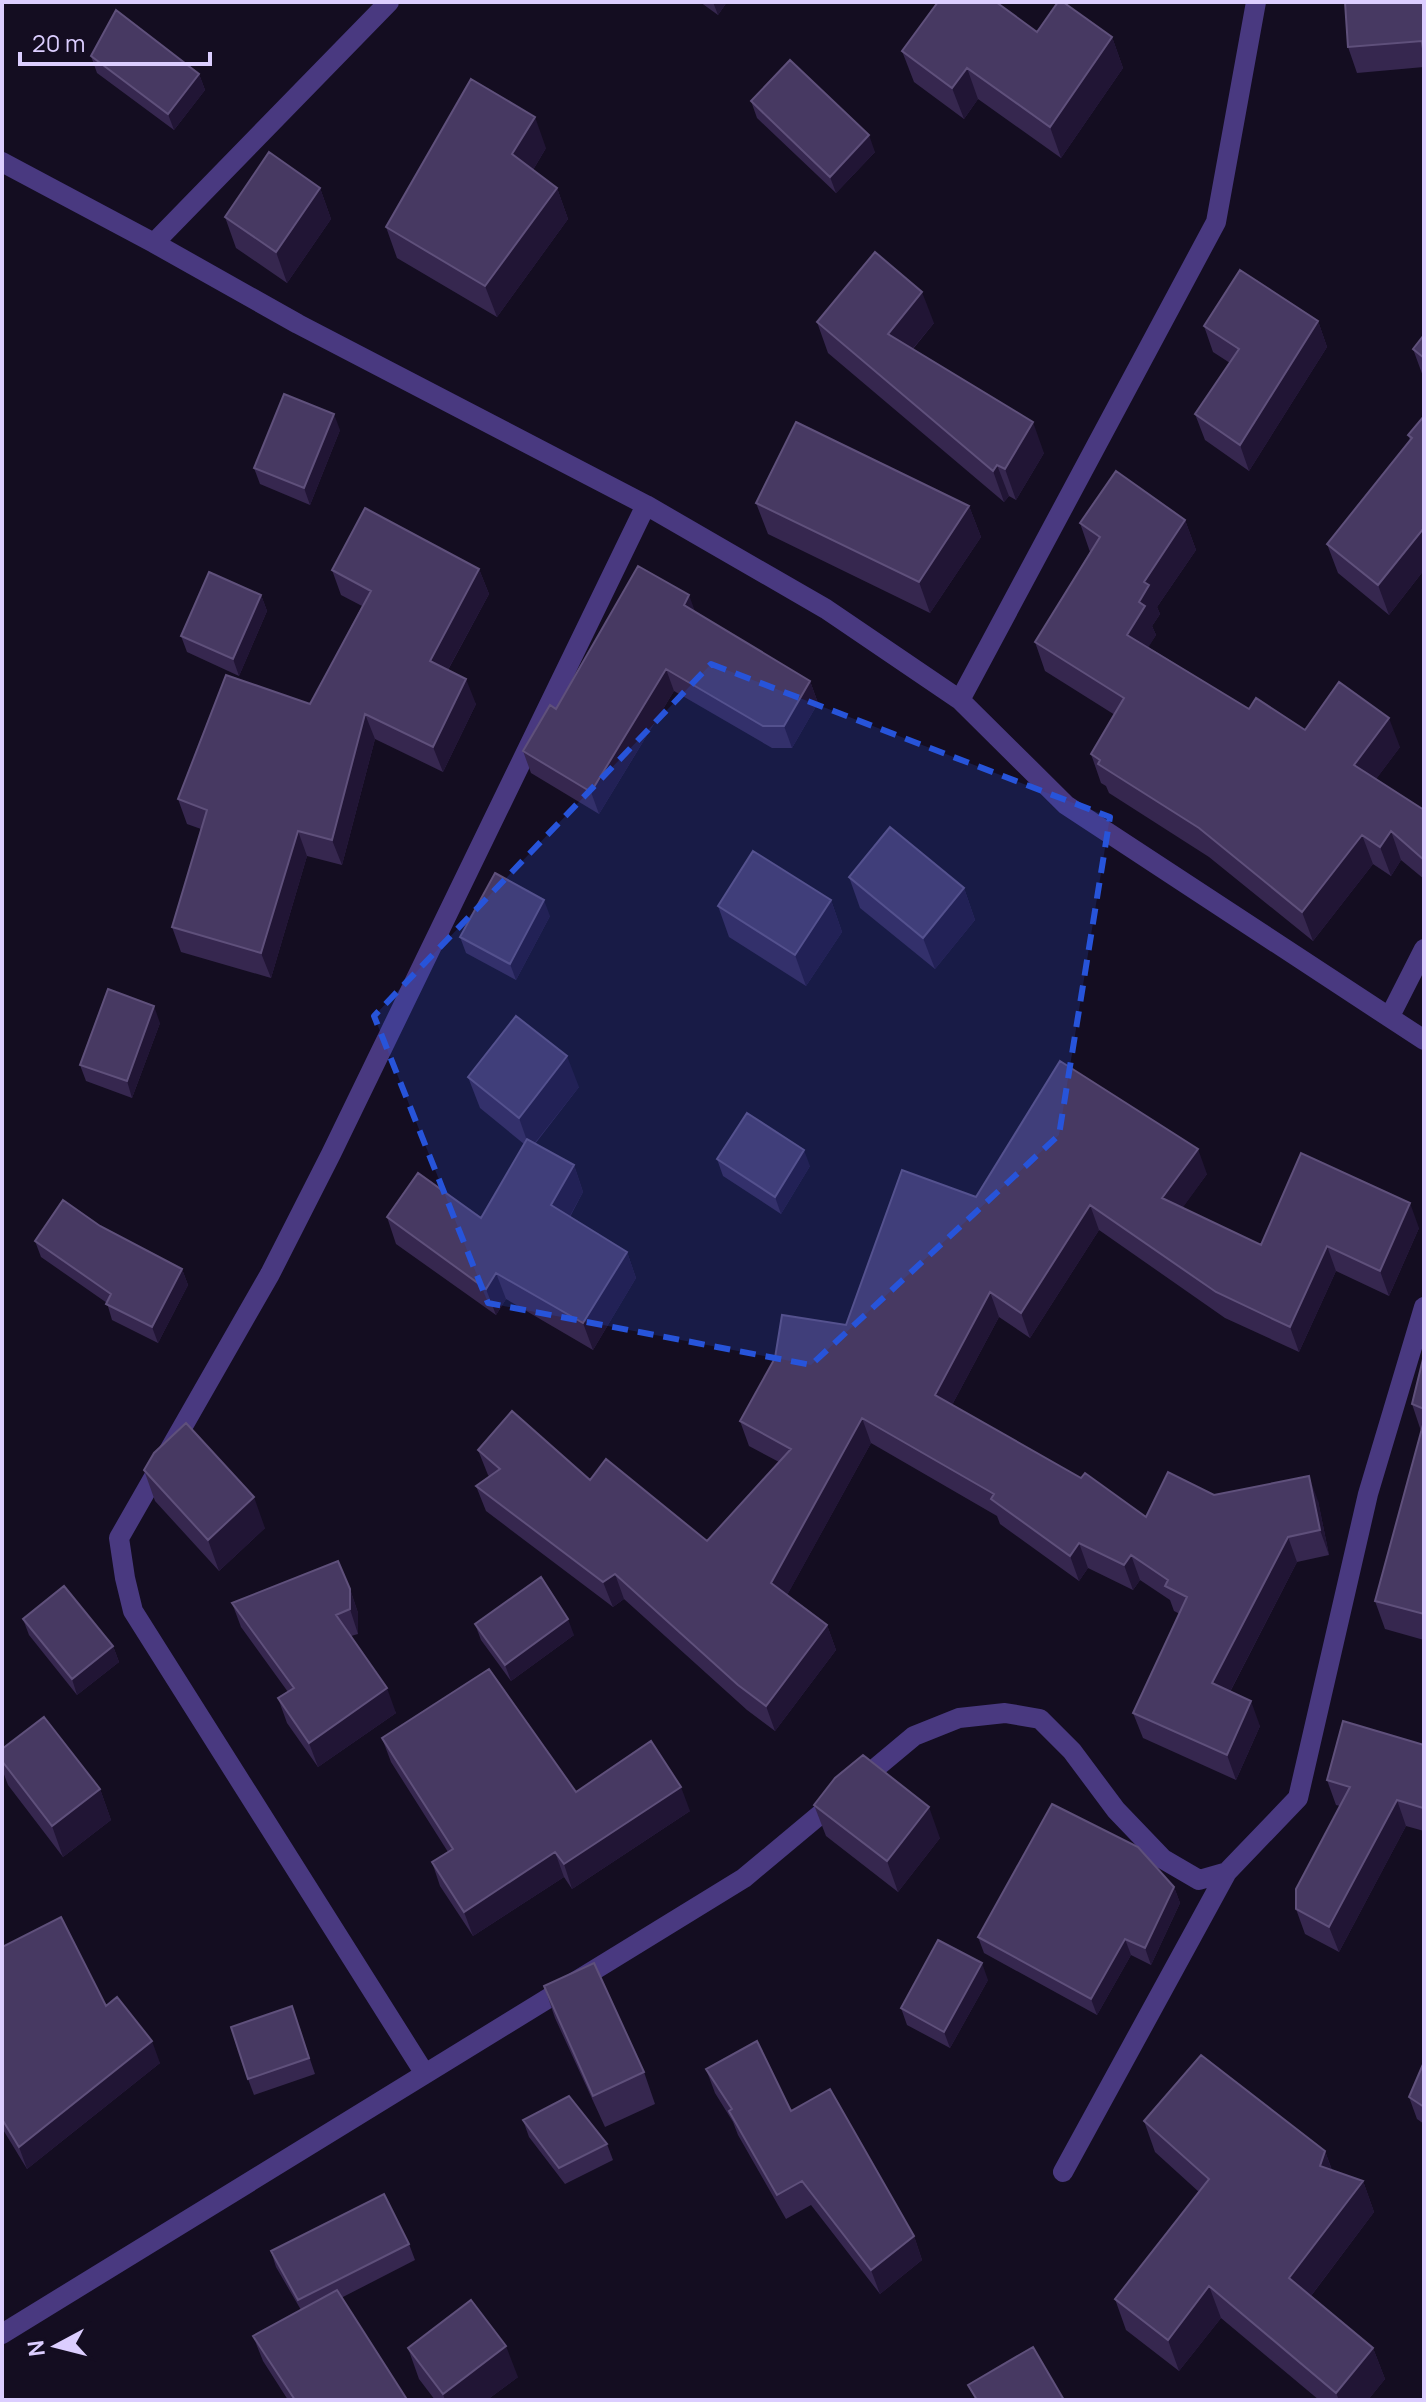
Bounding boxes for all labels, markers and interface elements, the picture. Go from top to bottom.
scale bar [20,16,210,66]
text: 20 m [32,26,85,59]
north arrow [16,2306,96,2386]
text: N [20,2339,52,2358]

